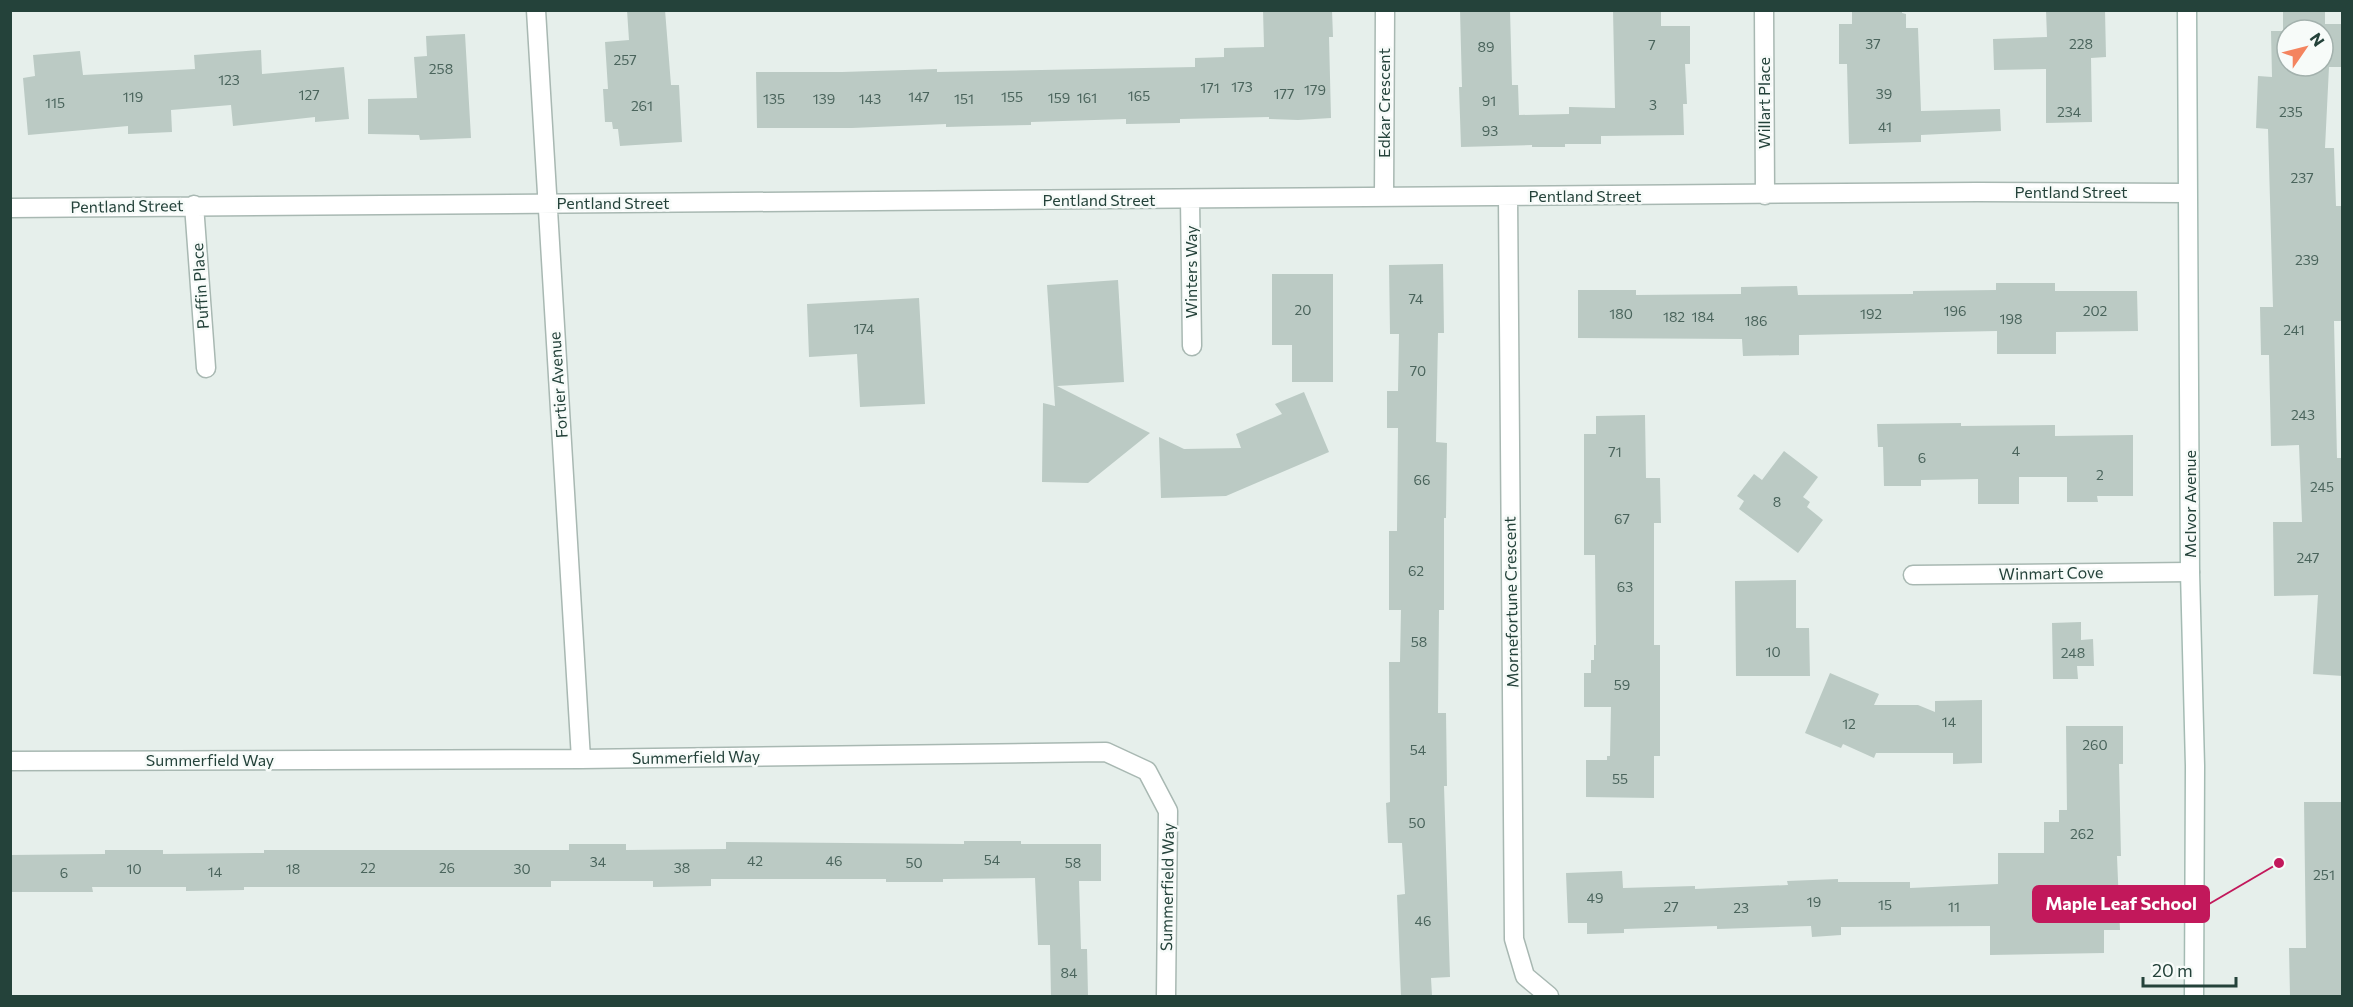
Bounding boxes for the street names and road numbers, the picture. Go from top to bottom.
street label: Edkar Crescent [1374,48,1393,158]
street label: Willart Place [1754,57,1773,149]
street label: Pentland Street [2014,182,2128,201]
street label: Pentland Street [1528,186,1642,205]
street label: Pentland Street [1042,190,1156,209]
street label: Pentland Street [556,193,670,212]
street label: Pentland Street [70,195,184,216]
street label: Winters Way [1181,226,1200,318]
street label: Puffin Place [187,242,212,330]
street label: Fortier Avenue [544,331,571,439]
street label: McIvor Avenue [2180,450,2199,558]
street label: Mornefortune Crescent [1499,516,1521,688]
street label: Winmart Cove [1999,562,2103,583]
street label: Summerfield Way [632,746,760,767]
street label: Summerfield Way [146,750,274,769]
street label: Summerfield Way [1156,823,1177,951]

